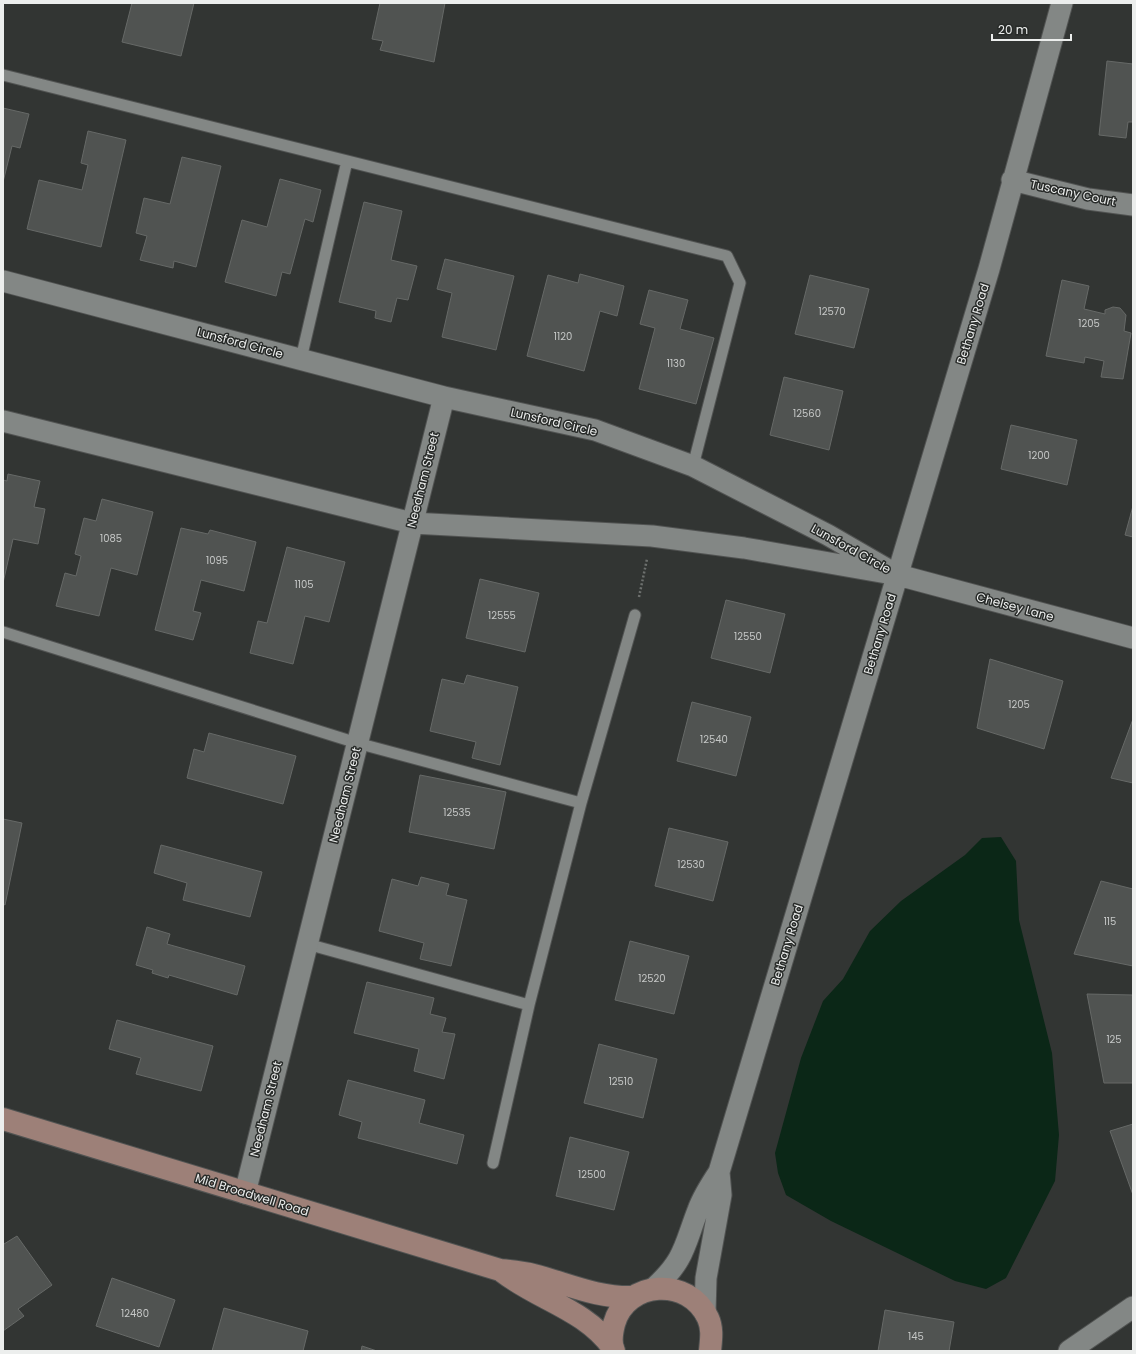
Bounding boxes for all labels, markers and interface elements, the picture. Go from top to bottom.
scale bar [992,16,1071,42]
text: 20 m [998,21,1028,38]
street label: Tuscany Court [1029,175,1117,210]
street label: Bethany Road [952,281,993,366]
house number: 12570 [819,304,845,319]
house number: 1205 [1078,316,1100,331]
street label: Lunsford Circle [195,323,285,362]
house number: 1120 [554,329,572,344]
house number: 1130 [667,356,685,371]
street label: Lunsford Circle [509,403,599,440]
house number: 12560 [793,406,821,421]
street label: Needham Street [402,430,443,529]
house number: 1200 [1028,448,1050,463]
street label: Lunsford Circle [808,520,894,577]
house number: 1085 [100,531,122,546]
house number: 1095 [206,553,228,568]
house number: 1105 [295,577,313,592]
street label: Chelsey Lane [975,588,1056,625]
street label: Bethany Road [859,591,900,676]
house number: 12555 [488,608,516,623]
house number: 12550 [734,629,762,644]
house number: 1205 [1008,697,1030,712]
house number: 12540 [700,732,728,747]
street label: Needham Street [324,745,365,844]
house number: 12535 [443,805,471,820]
house number: 12530 [677,857,705,872]
street label: Bethany Road [766,902,807,987]
house number: 115 [1104,914,1116,929]
house number: 12520 [638,971,666,986]
house number: 125 [1106,1032,1122,1047]
street label: Needham Street [245,1059,286,1158]
house number: 12510 [609,1074,633,1089]
house number: 12500 [578,1167,606,1182]
street label: Mid Broadwell Road [193,1169,311,1220]
house number: 12480 [121,1306,149,1321]
house number: 145 [908,1329,924,1344]

